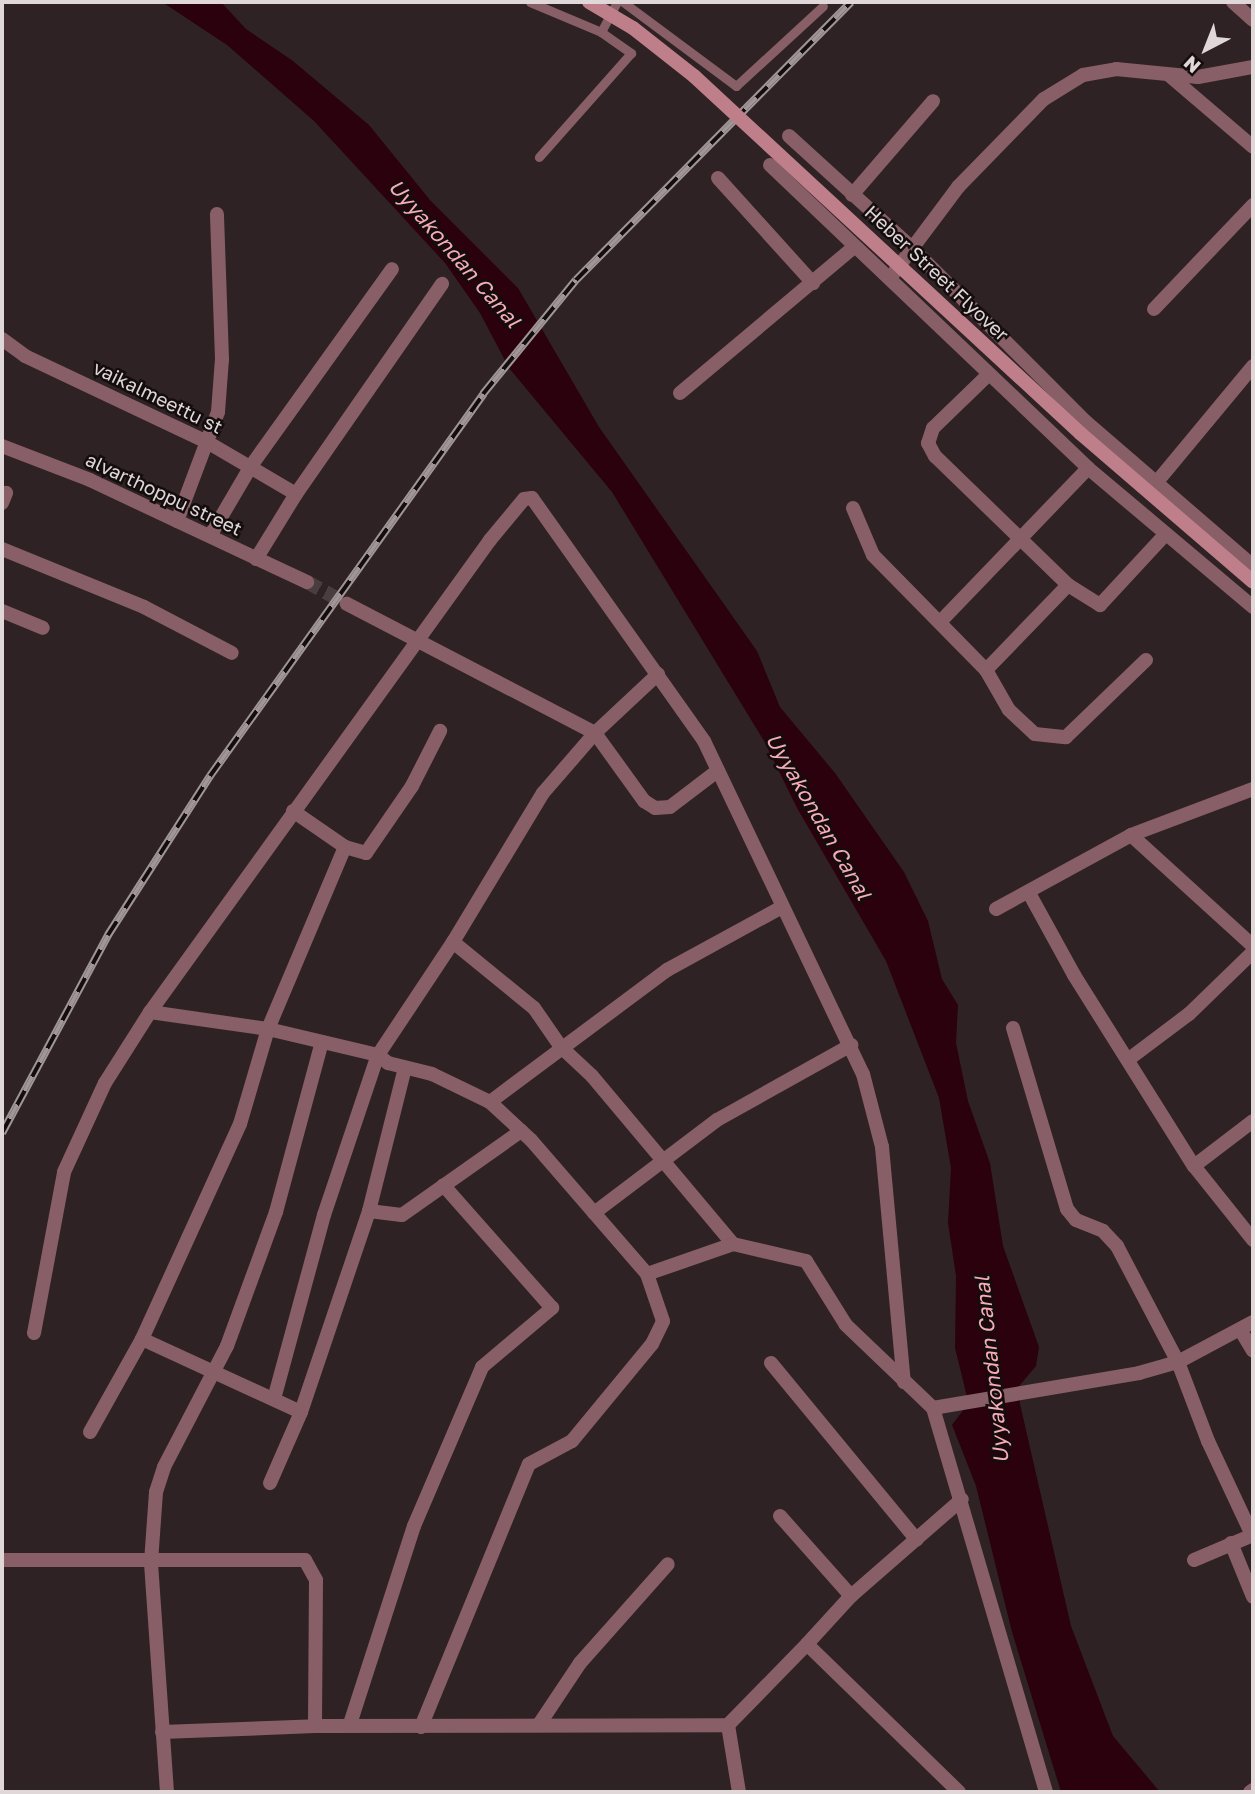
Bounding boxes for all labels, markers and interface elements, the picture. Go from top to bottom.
north arrow [1171,14,1241,84]
text: N [1179,52,1205,78]
water label: Uyyakondan Canal [384,174,526,332]
street label: Heber Street Flyover [860,200,1014,346]
street label: vaikalmeettu st [90,356,226,438]
street label: alvarthoppu street [82,448,246,540]
water label: Uyyakondan Canal [761,728,877,904]
water label: Uyyakondan Canal [969,1275,1013,1465]

